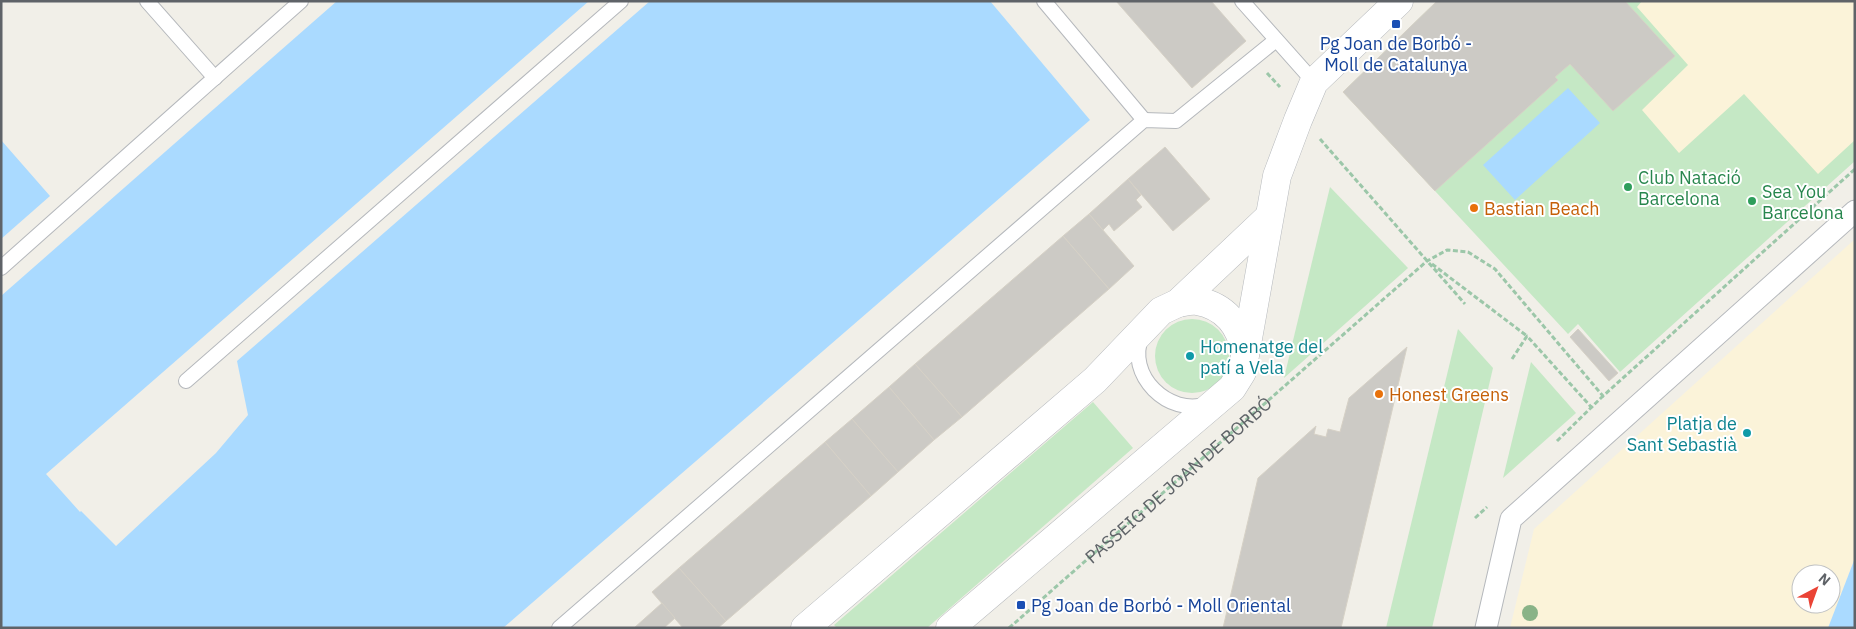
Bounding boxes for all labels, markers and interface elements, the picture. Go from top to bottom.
marker: Pg Joan de Borbó - Moll de Catalunya [1390,18,1402,30]
place label: Pg Joan de Borbó - Moll de Catalunya [1320,32,1472,76]
place label: Club Natació Barcelona [1638,166,1741,210]
place label: Sea You Barcelona [1762,180,1844,224]
marker: Club Natació Barcelona [1622,181,1634,193]
marker: Sea You Barcelona [1746,195,1758,207]
place label: Bastian Beach [1484,197,1599,220]
marker: Bastian Beach [1468,202,1480,214]
place label: Homenatge del patí a Vela [1200,335,1323,379]
marker: Homenatge del patí a Vela [1184,350,1196,362]
place label: Honest Greens [1389,383,1509,406]
marker: Honest Greens [1373,388,1385,400]
street label: PASSEIG DE JOAN DE BORBÓ [1080,391,1276,568]
place label: Platja de Sant Sebastià [1627,412,1737,456]
marker: Platja de Sant Sebastià [1741,427,1753,439]
north arrow [1791,564,1841,614]
text: N [1815,569,1834,589]
place label: Pg Joan de Borbó - Moll Oriental [1031,594,1291,617]
marker: Pg Joan de Borbó - Moll Oriental [1015,599,1027,611]

